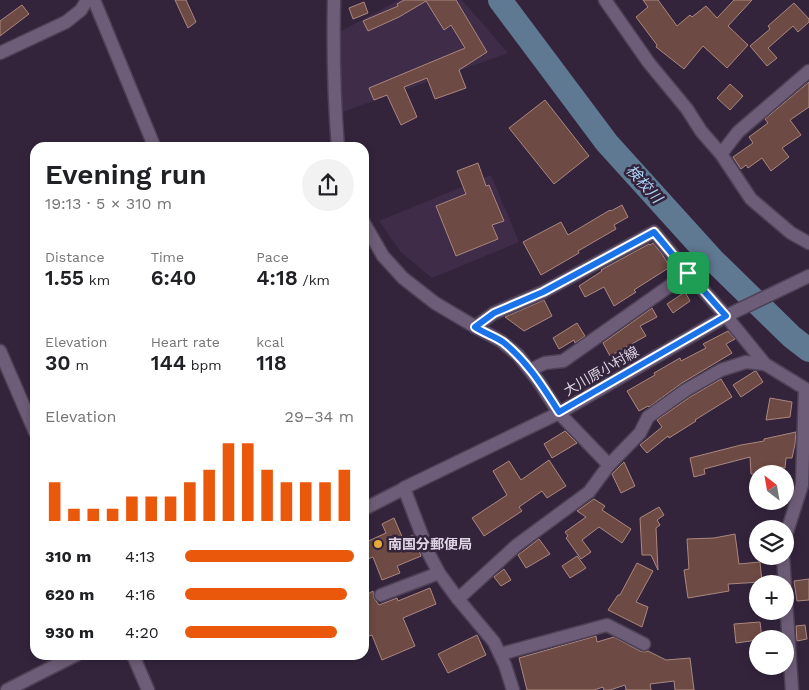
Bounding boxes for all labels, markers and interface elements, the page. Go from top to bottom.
text: Evening run [45,158,206,191]
button: share [302,159,354,211]
water label: 検校川 [622,161,667,208]
text: 19:13 · 5 × 310 m [45,194,172,213]
text: Distance [45,249,105,265]
text: Time [151,249,184,265]
text: Pace [256,249,289,265]
pin [667,252,709,294]
icon: arrive [674,259,702,287]
text: 1.55 [45,265,84,290]
text: 6:40 [151,265,196,290]
text: 4:18 [256,265,298,290]
text: km [84,272,110,288]
text: /km [298,272,330,288]
text: Elevation [45,334,108,350]
text: Heart rate [151,334,220,350]
text: kcal [256,334,284,350]
street label: 大川原小村線 [561,343,641,399]
text: 30 [45,350,71,375]
text: 144 [151,350,186,375]
text: 118 [256,350,287,375]
text: m [71,357,89,373]
text: bpm [186,357,222,373]
text: Elevation [45,407,116,426]
text: 29–34 m [285,407,354,426]
north arrow [749,465,794,510]
map controls [749,465,794,675]
button: layers [749,520,794,565]
place label: 南国分郵便局 [388,536,472,552]
marker: 南国分郵便局 [372,538,384,550]
text: 310 m [45,547,91,566]
text: 4:13 [125,547,155,566]
button: + [749,575,794,620]
text: 620 m [45,585,94,604]
text: 4:16 [125,585,155,604]
text: 930 m [45,623,94,642]
text: 4:20 [125,623,159,642]
button: − [749,630,794,675]

